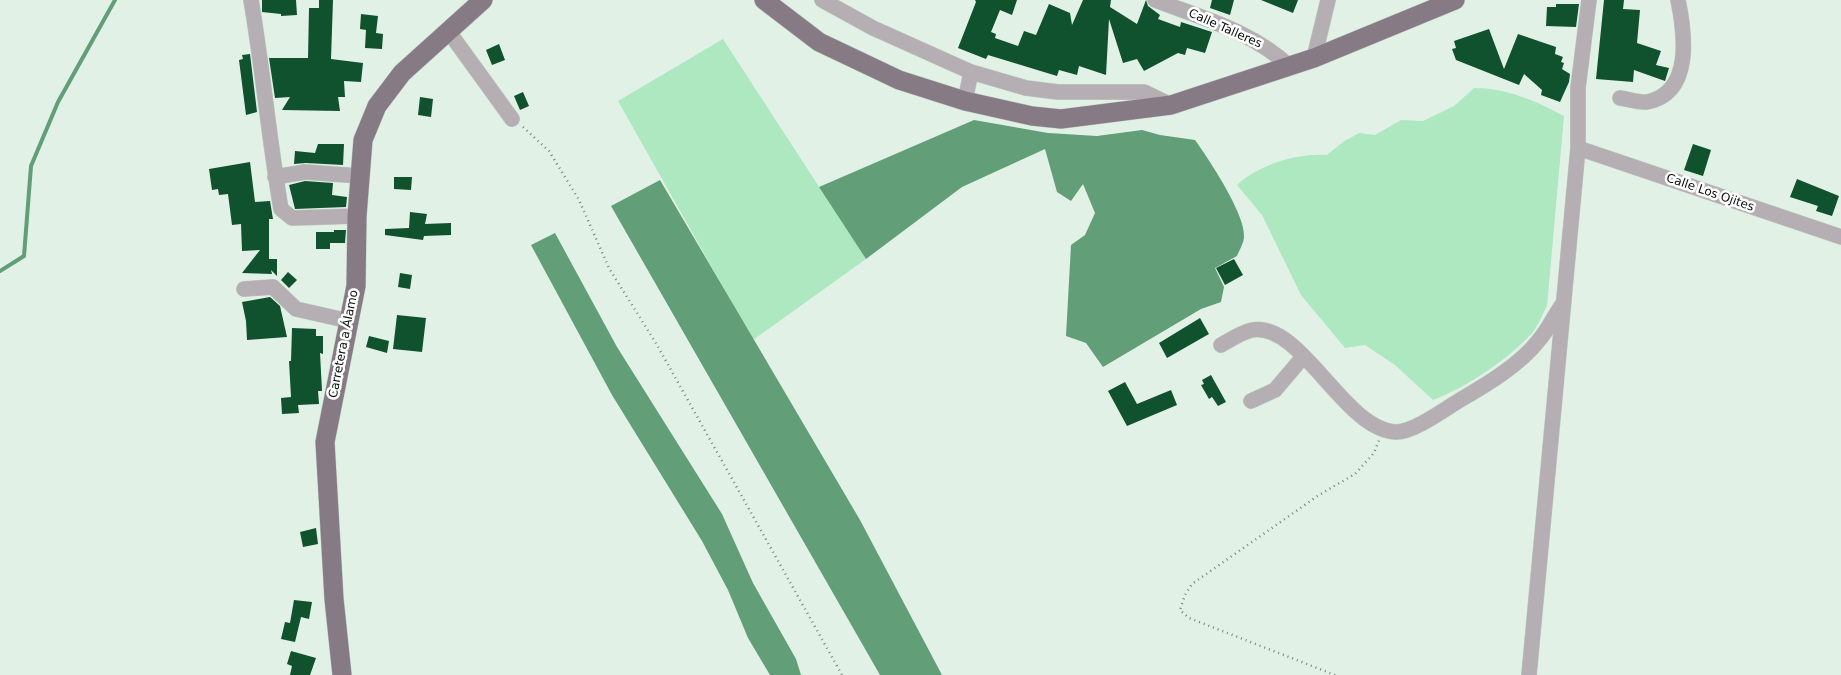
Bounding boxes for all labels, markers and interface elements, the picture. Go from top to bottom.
street label: Calle Talleres [1186,6,1264,52]
street label: Calle Los Ojites [1664,171,1756,215]
street label: Carretera a Álamo [326,289,362,399]

